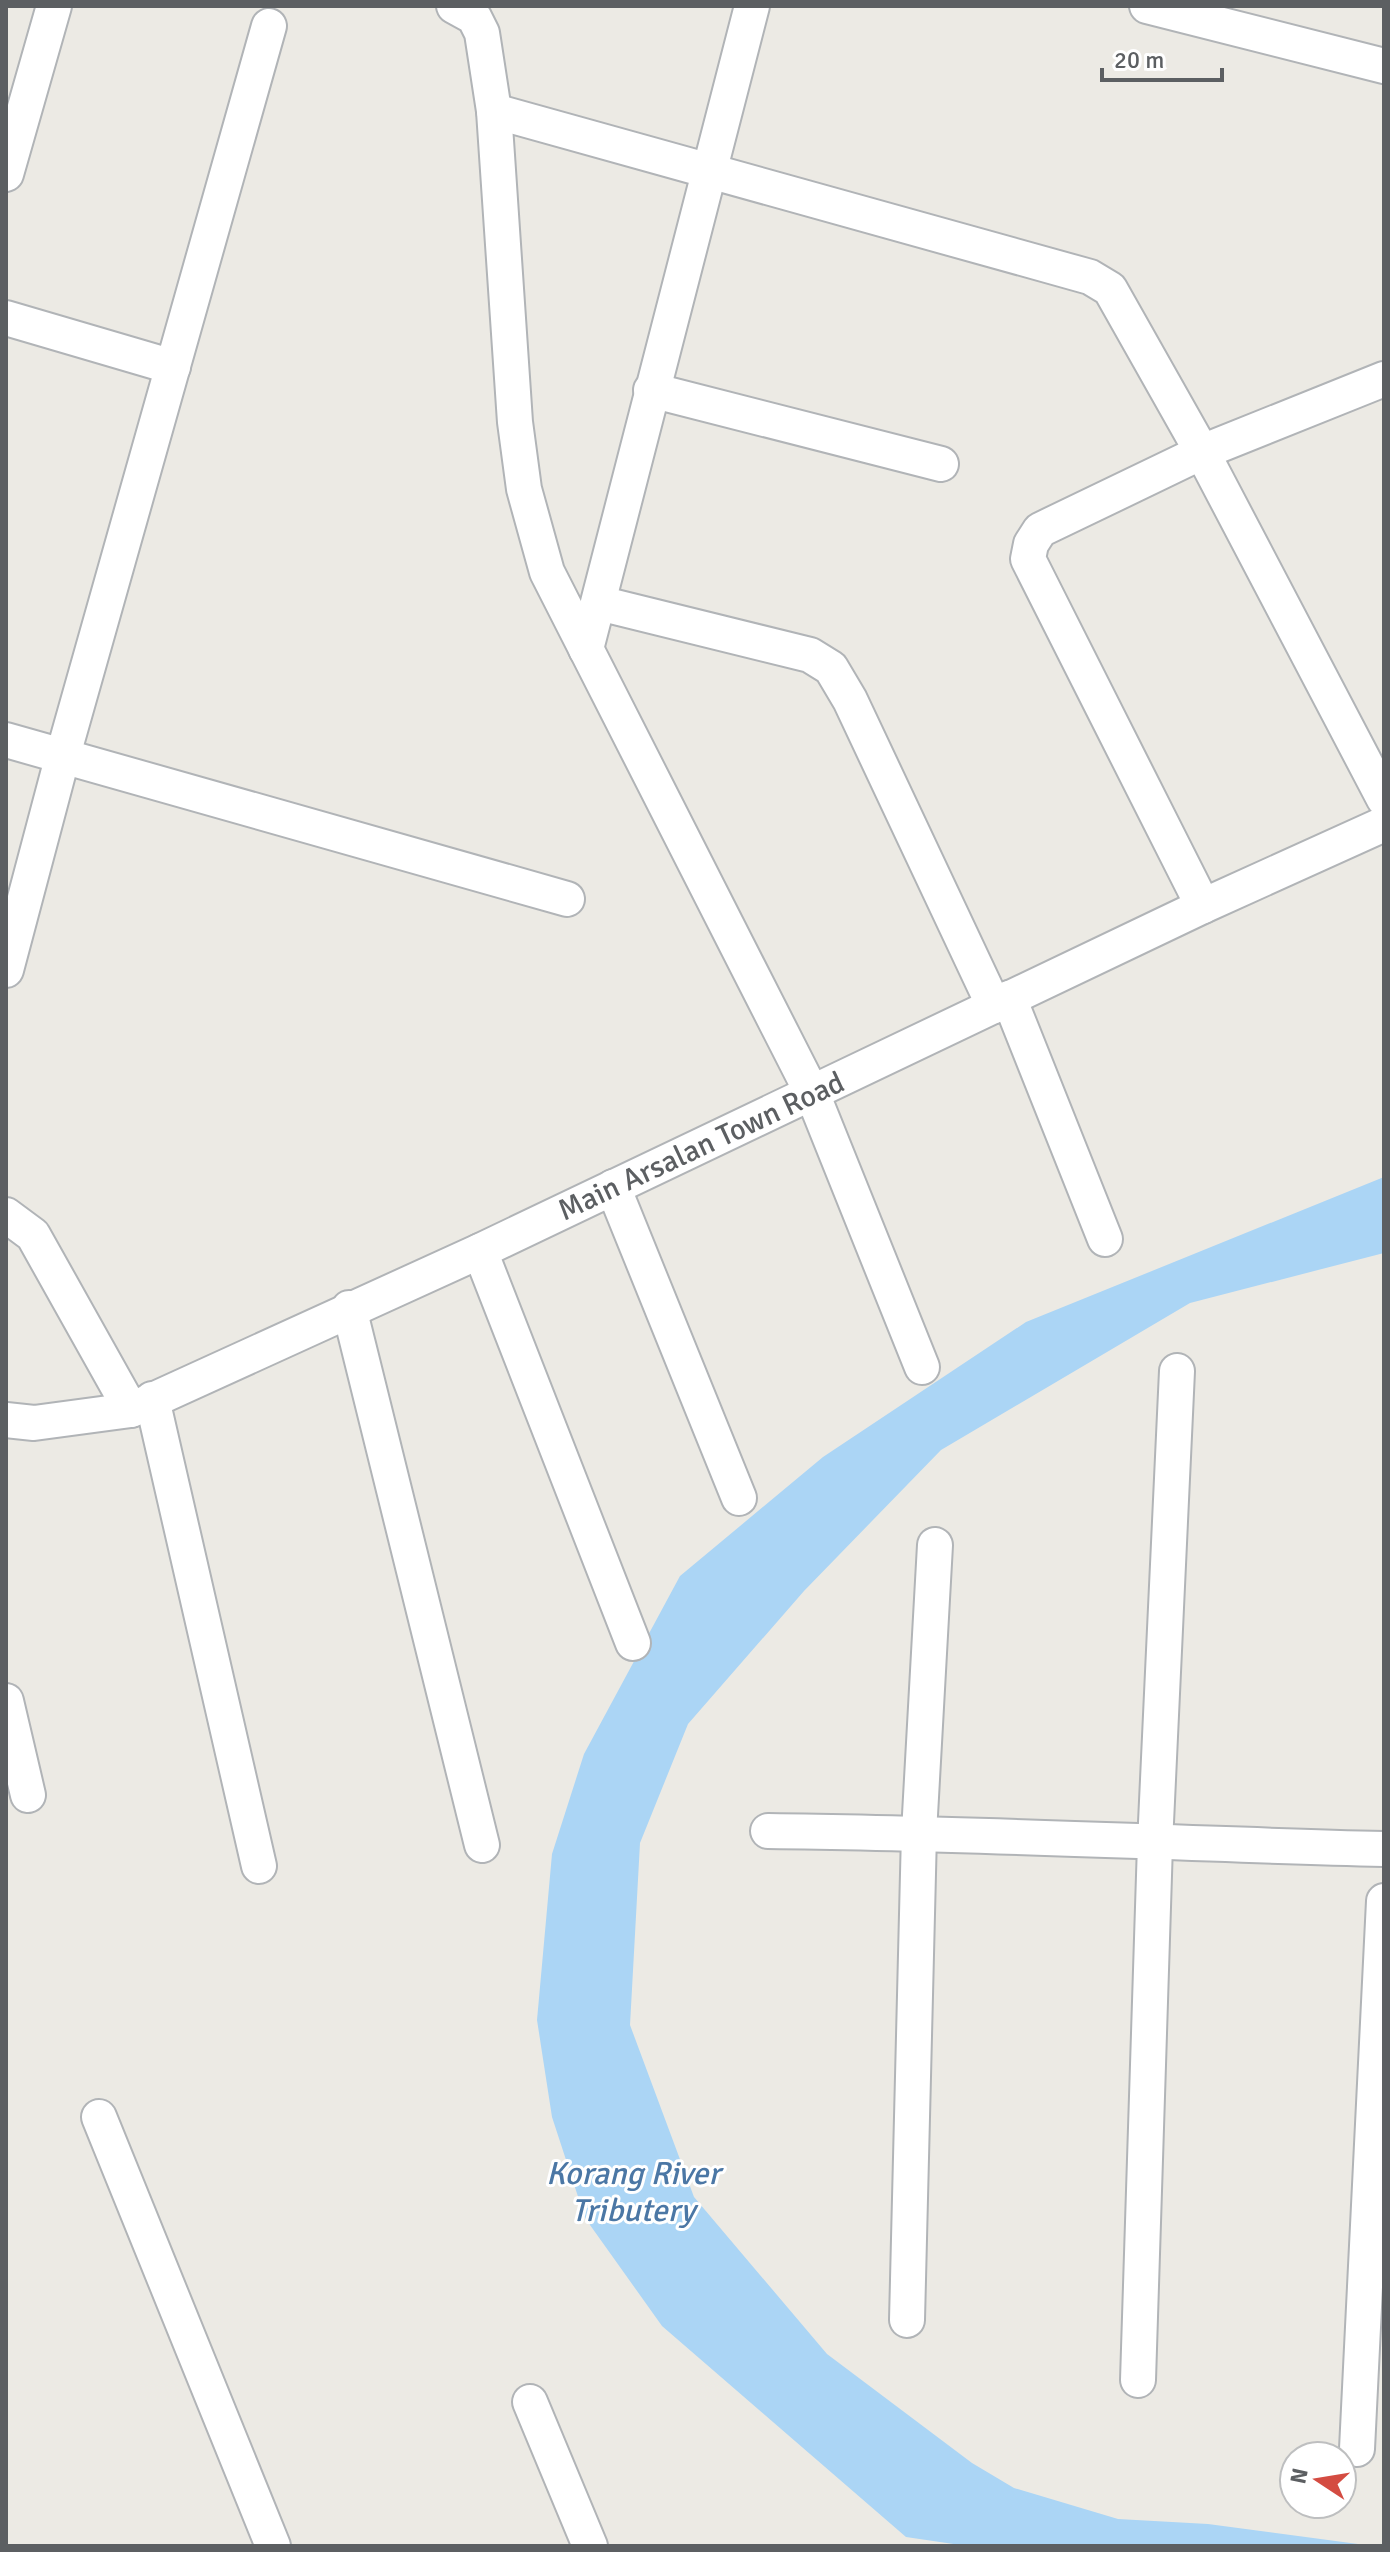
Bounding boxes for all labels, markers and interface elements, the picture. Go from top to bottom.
scale bar [1102,32,1222,82]
text: 20 m [1114,45,1164,75]
street label: Main Arsalan Town Road [552,1064,850,1229]
water label: Korang River Tributery [546,2154,724,2230]
north arrow [1278,2440,1358,2520]
text: N [1284,2466,1314,2486]

